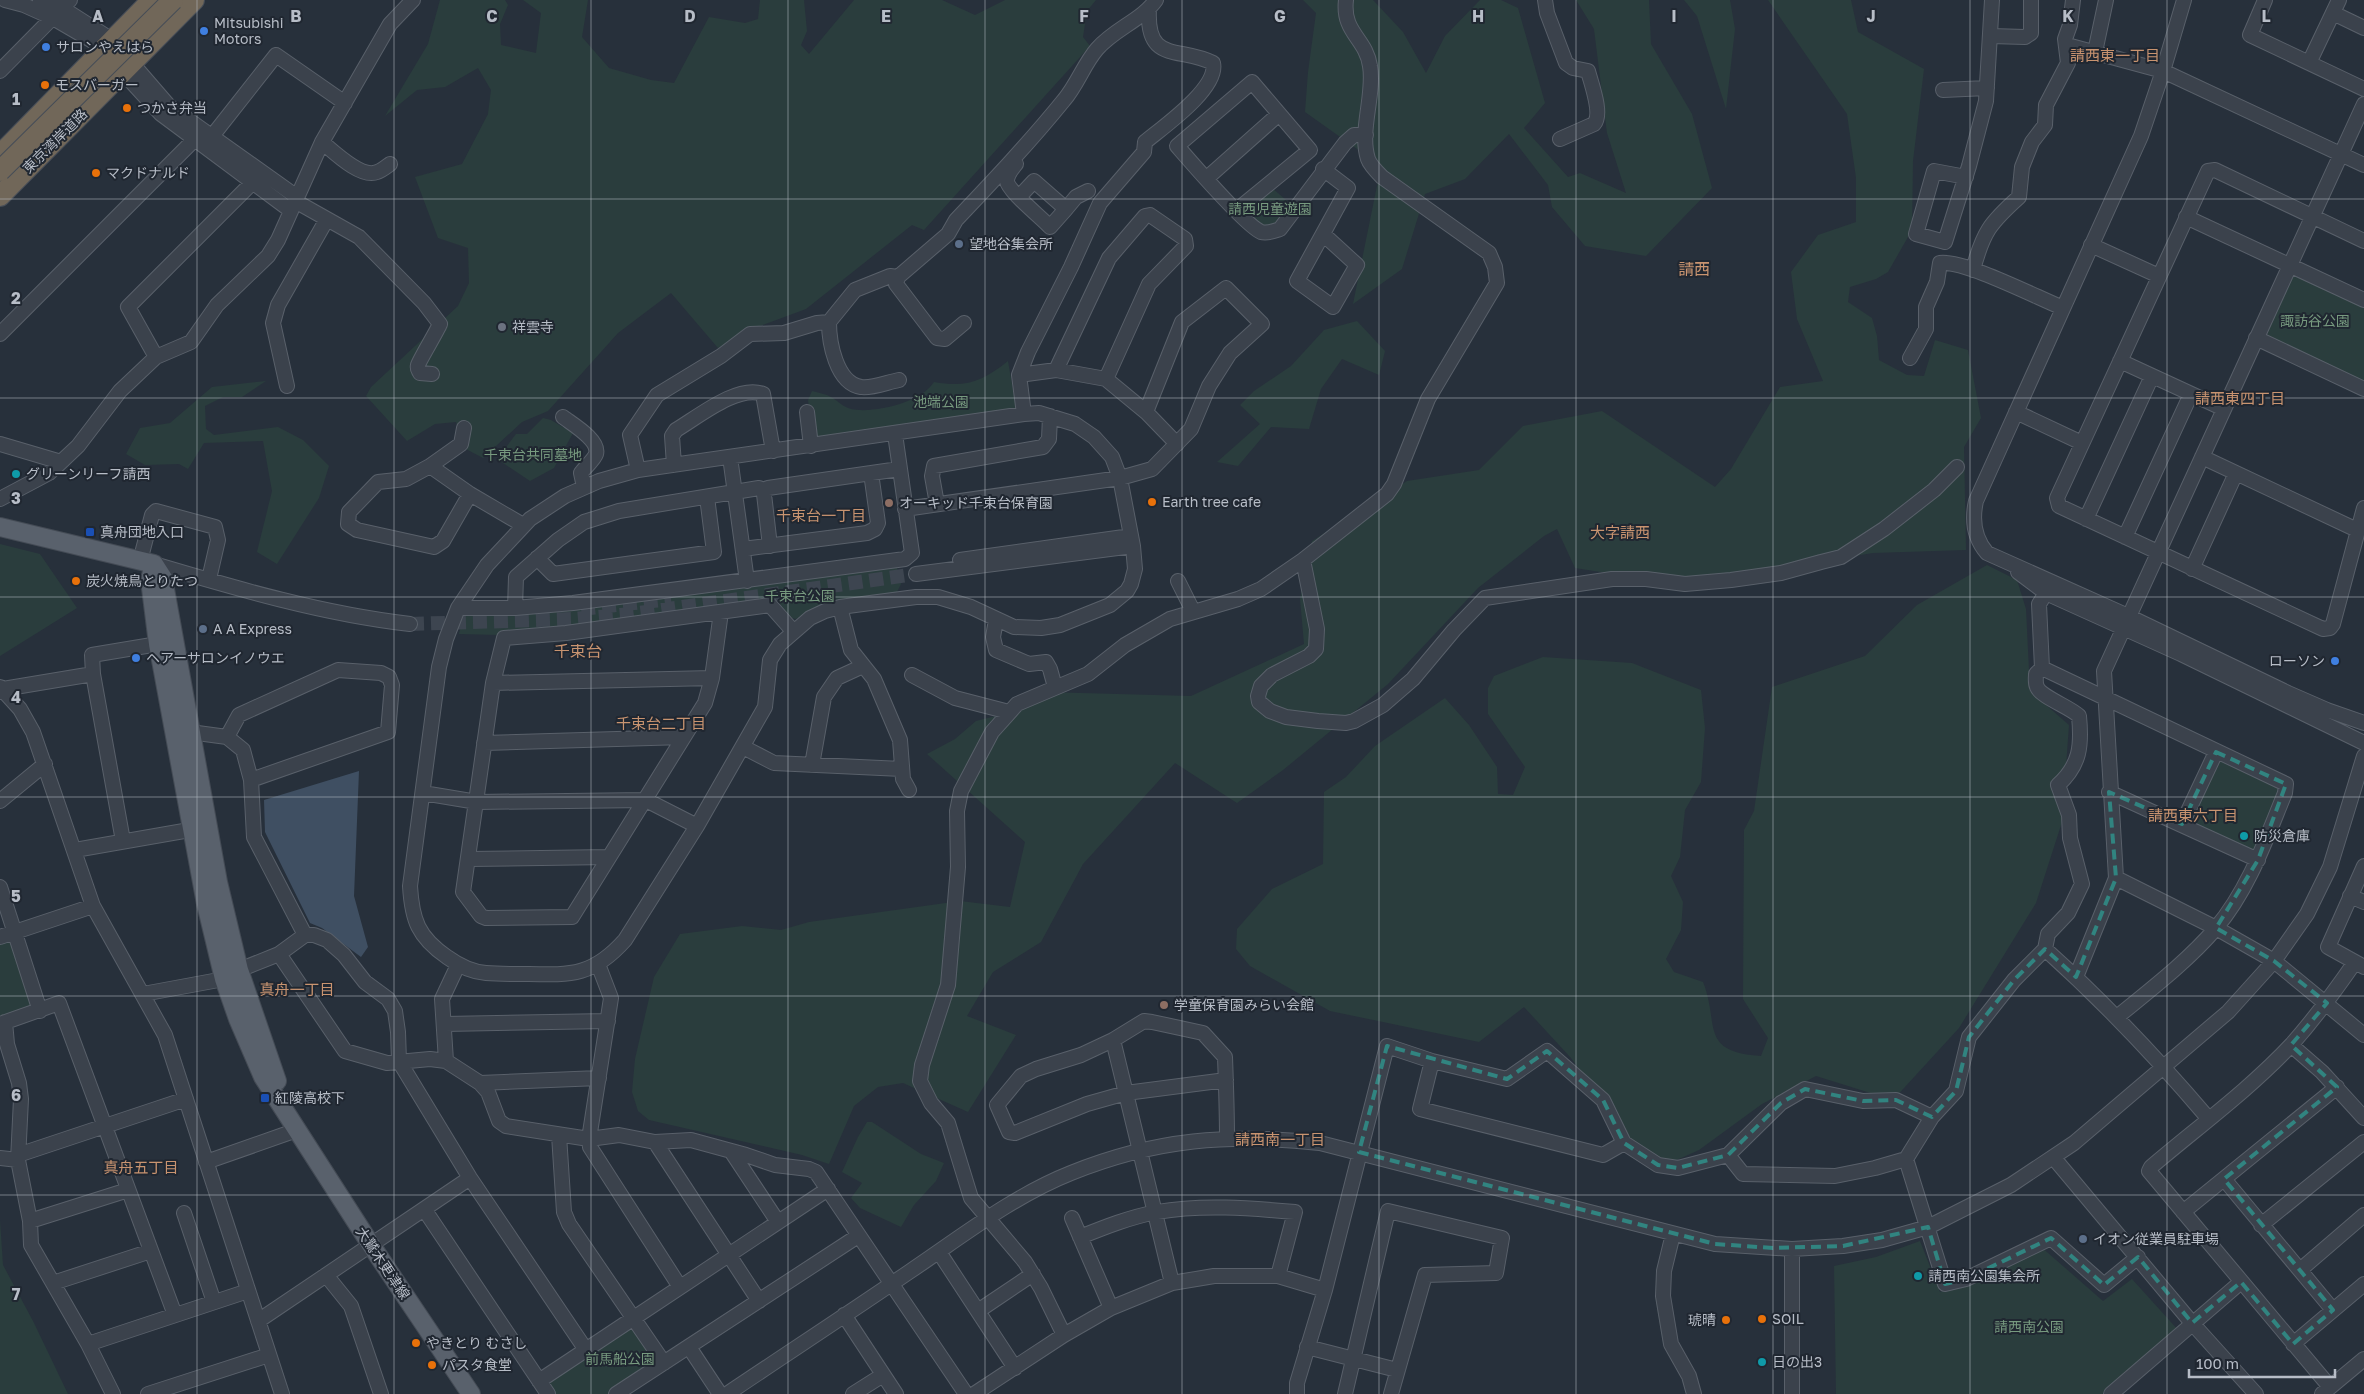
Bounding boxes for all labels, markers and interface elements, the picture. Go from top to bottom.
text: A [92,6,104,26]
text: B [290,6,302,26]
text: C [486,6,498,26]
text: D [684,6,696,26]
text: E [881,6,891,26]
text: F [1079,6,1089,26]
text: G [1274,6,1286,26]
text: H [1472,6,1484,26]
text: I [1671,6,1677,26]
text: J [1866,6,1876,26]
text: K [2062,6,2074,26]
text: L [2261,6,2271,26]
place label: Mitsubishi Motors [214,14,283,47]
marker: Mitsubishi Motors [198,25,210,37]
place label: サロンやえはら [56,38,154,55]
marker: サロンやえはら [40,41,52,53]
district label: 請西東一丁目 [2070,46,2160,64]
place label: モスバーガー [55,76,139,93]
marker: モスバーガー [39,79,51,91]
text: 1 [12,89,20,109]
place label: つかさ弁当 [137,99,207,116]
marker: つかさ弁当 [121,102,133,114]
street label: 東京湾岸道路 [19,105,90,176]
place label: マクドナルド [106,164,190,181]
marker: マクドナルド [90,167,102,179]
park label: 請西児童遊園 [1228,200,1312,217]
place label: 望地谷集会所 [969,235,1053,252]
marker: 望地谷集会所 [953,238,965,250]
district label: 請西 [1678,259,1710,279]
text: 2 [11,288,21,308]
park label: 諏訪谷公園 [2280,312,2350,329]
place label: 祥雲寺 [512,318,554,335]
marker: 祥雲寺 [496,321,508,333]
district label: 請西東四丁目 [2195,389,2285,407]
park label: 池端公園 [913,393,969,410]
park label: 千束台共同墓地 [484,446,582,463]
place label: グリーンリーフ請西 [26,465,150,482]
marker: グリーンリーフ請西 [10,468,22,480]
text: 3 [11,488,21,508]
place label: Earth tree cafe [1162,493,1261,510]
place label: オーキッド千束台保育園 [899,494,1053,511]
marker: Earth tree cafe [1146,496,1158,508]
marker: オーキッド千束台保育園 [883,497,895,509]
district label: 千束台一丁目 [776,506,866,524]
place label: 真舟団地入口 [100,523,184,540]
district label: 大字請西 [1590,523,1650,541]
marker: 真舟団地入口 [84,526,96,538]
place label: 炭火焼鳥とりたつ [86,572,198,589]
marker: 炭火焼鳥とりたつ [70,575,82,587]
park label: 千束台公園 [765,587,835,604]
place label: A A Express [213,620,292,637]
marker: A A Express [197,623,209,635]
district label: 千束台 [554,641,602,661]
place label: ヘアーサロンイノウエ [146,649,285,666]
marker: ヘアーサロンイノウエ [130,652,142,664]
place label: ローソン [2269,652,2325,669]
marker: ローソン [2329,655,2341,667]
text: 4 [11,687,21,707]
district label: 千束台二丁目 [616,714,706,732]
district label: 請西東六丁目 [2148,806,2238,824]
place label: 防災倉庫 [2254,827,2310,844]
marker: 防災倉庫 [2238,830,2250,842]
text: 5 [11,886,21,906]
district label: 真舟一丁目 [259,980,335,998]
place label: 学童保育園みらい会館 [1174,996,1314,1013]
marker: 学童保育園みらい会館 [1158,999,1170,1011]
text: 6 [11,1085,21,1105]
place label: 紅陵高校下 [275,1089,345,1106]
marker: 紅陵高校下 [259,1092,271,1104]
district label: 請西南一丁目 [1235,1130,1325,1148]
district label: 真舟五丁目 [103,1158,179,1176]
street label: 大鷲木更津線 [353,1223,414,1302]
place label: イオン従業員駐車場 [2093,1230,2219,1247]
marker: イオン従業員駐車場 [2077,1233,2089,1245]
place label: 請西南公園集会所 [1928,1267,2040,1284]
marker: 請西南公園集会所 [1912,1270,1924,1282]
text: 7 [12,1284,21,1304]
place label: SOIL [1772,1310,1804,1327]
place label: 琥晴 [1688,1311,1716,1328]
marker: SOIL [1756,1313,1768,1325]
marker: 琥晴 [1720,1314,1732,1326]
park label: 請西南公園 [1994,1318,2064,1335]
place label: やきとり むさし [426,1334,528,1351]
marker: やきとり むさし [410,1337,422,1349]
scale bar [2189,1346,2335,1378]
park label: 前馬船公園 [585,1350,655,1367]
place label: 日の出3 [1772,1353,1822,1370]
text: 100 m [2196,1354,2239,1372]
place label: パスタ食堂 [442,1356,512,1373]
marker: 日の出3 [1756,1356,1768,1368]
marker: パスタ食堂 [426,1359,438,1371]

